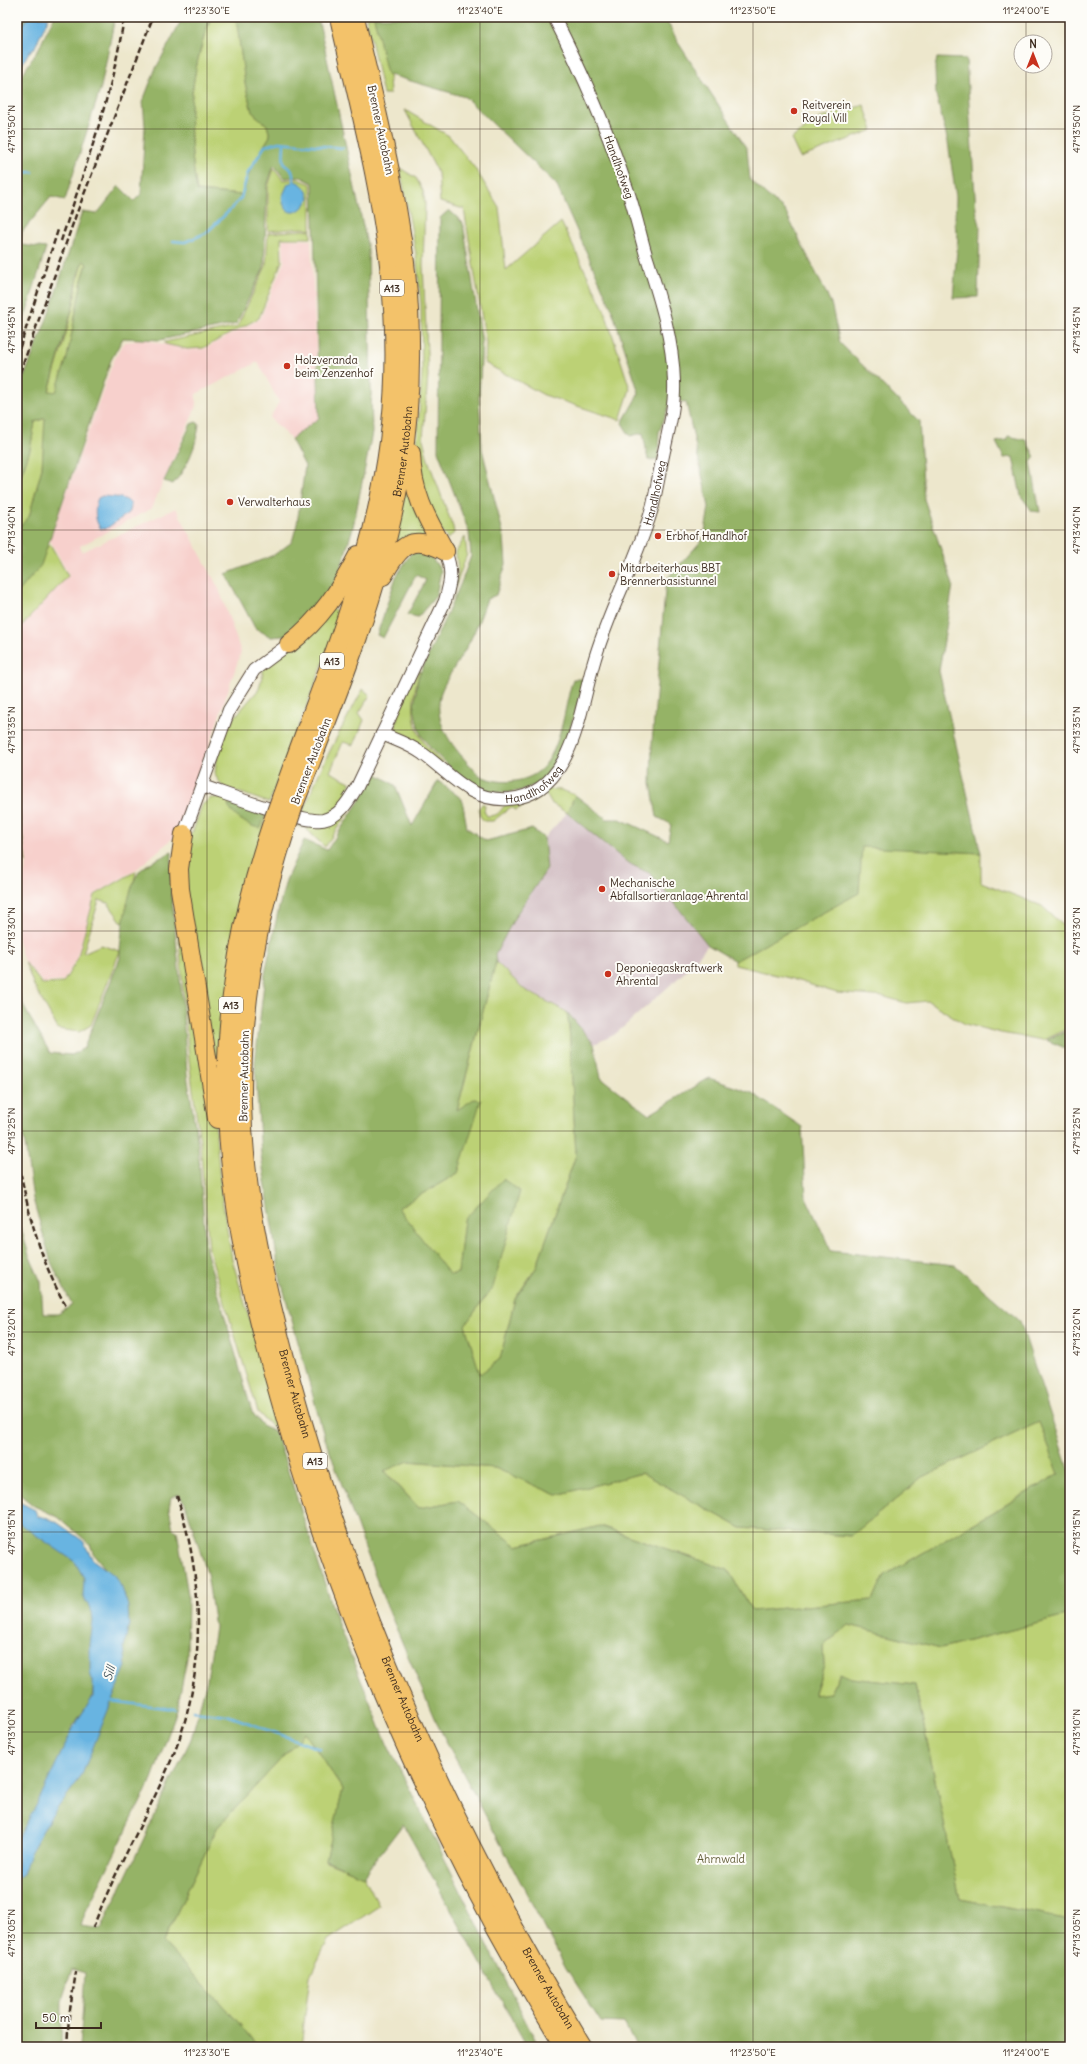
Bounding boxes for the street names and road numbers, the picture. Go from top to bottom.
street label: Brenner Autobahn [365,84,397,176]
street label: Handlhofweg [601,133,637,201]
road number: A13 [380,280,404,296]
street label: Brenner Autobahn [390,405,415,498]
street label: Handlhofweg [640,459,669,527]
road number: A13 [320,653,344,669]
street label: Brenner Autobahn [288,716,334,806]
street label: Handlhofweg [505,763,566,806]
road number: A13 [219,997,243,1013]
street label: Brenner Autobahn [236,1030,252,1122]
street label: Brenner Autobahn [276,1348,314,1440]
road number: A13 [303,1453,327,1469]
street label: Brenner Autobahn [378,1654,427,1744]
street label: Brenner Autobahn [519,1945,577,2031]

